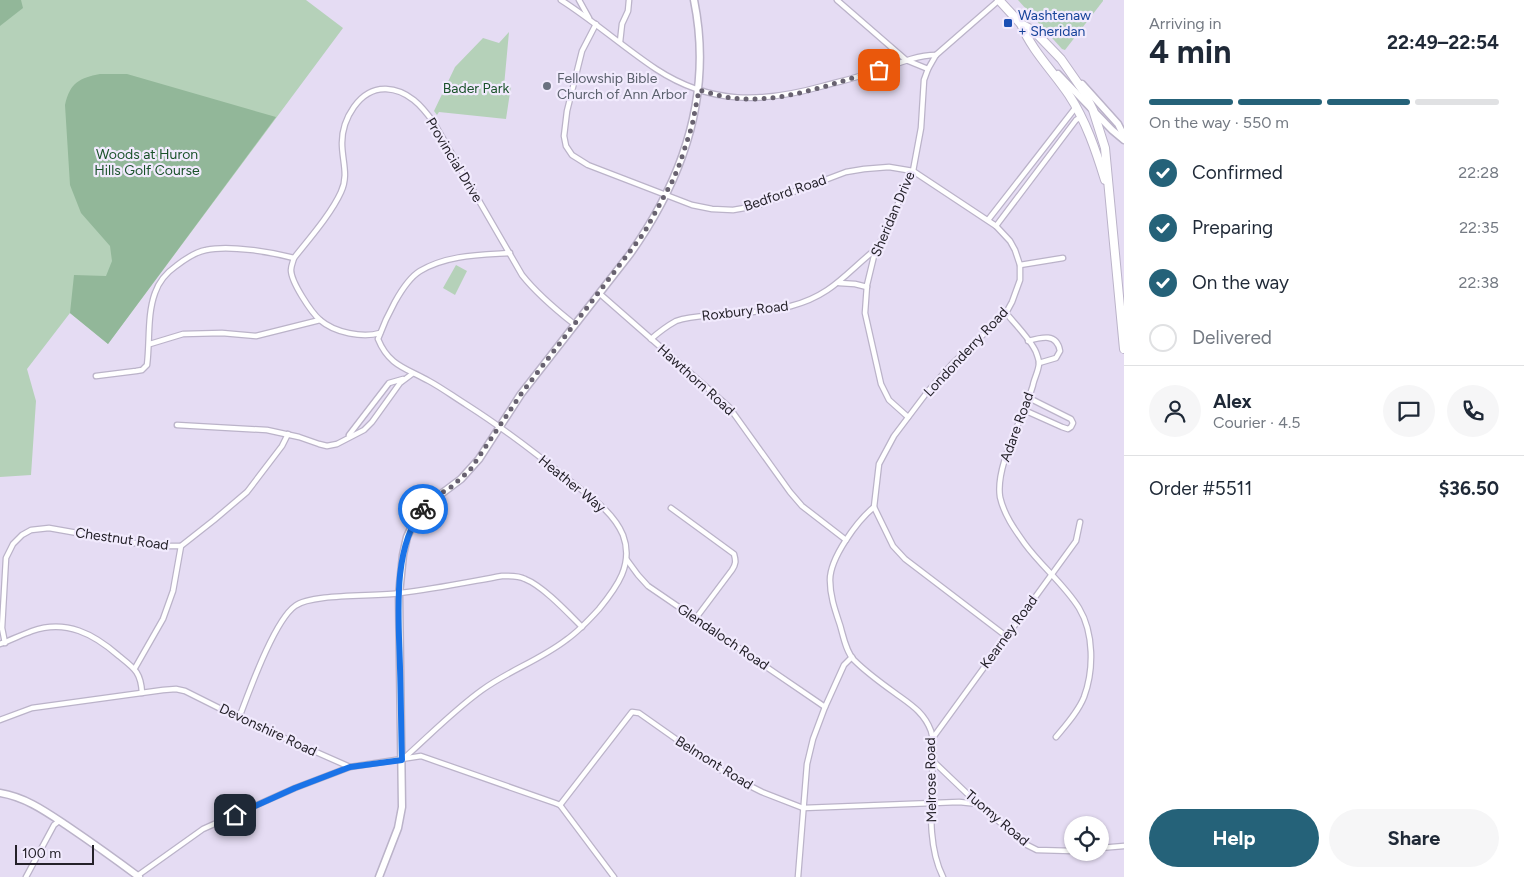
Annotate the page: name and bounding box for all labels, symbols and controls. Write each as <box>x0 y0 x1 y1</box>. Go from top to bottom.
place label: Washtenaw + Sheridan <box>1018 7 1091 40</box>
text: Arriving in <box>1149 14 1221 33</box>
marker: Washtenaw + Sheridan <box>1002 17 1014 29</box>
text: 22:49–22:54 <box>1387 31 1499 54</box>
text: 4 min <box>1149 33 1231 71</box>
pin <box>858 49 900 91</box>
icon: bag <box>865 56 893 84</box>
place label: Fellowship Bible Church of Ann Arbor <box>557 70 687 103</box>
park label: Bader Park <box>443 80 509 97</box>
marker: Fellowship Bible Church of Ann Arbor <box>541 80 553 92</box>
text: On the way · 550 m <box>1149 113 1289 132</box>
street label: Provincial Drive <box>422 115 486 206</box>
park label: Woods at Huron Hills Golf Course <box>94 146 200 179</box>
icon: check <box>1149 159 1177 187</box>
text: Confirmed <box>1192 161 1283 184</box>
text: 22:28 <box>1458 163 1499 182</box>
street label: Sheridan Drive <box>867 168 919 259</box>
street label: Bedford Road <box>741 171 829 215</box>
icon: check <box>1149 214 1177 242</box>
text: Preparing <box>1192 216 1273 239</box>
text: 22:35 <box>1459 218 1499 237</box>
icon: check <box>1149 269 1177 297</box>
text: On the way <box>1192 271 1289 294</box>
text: 22:38 <box>1459 273 1499 292</box>
street label: Roxbury Road <box>701 297 789 325</box>
street label: Londonderry Road <box>920 304 1012 400</box>
text: Delivered <box>1192 326 1272 349</box>
street label: Hawthorn Road <box>654 341 738 419</box>
button: person <box>1149 385 1201 437</box>
button: chat <box>1383 385 1435 437</box>
button: phone <box>1447 385 1499 437</box>
street label: Adare Road <box>997 390 1037 464</box>
text: Alex <box>1213 390 1252 413</box>
text: Courier · 4.5 <box>1213 413 1300 432</box>
street label: Heather Way <box>535 452 610 517</box>
text: Order #5511 <box>1149 477 1252 500</box>
text: $36.50 <box>1439 477 1499 500</box>
courier <box>398 484 448 534</box>
icon: bike <box>409 495 437 523</box>
street label: Chestnut Road <box>74 524 170 554</box>
street label: Kearney Road <box>977 592 1041 672</box>
street label: Glendaloch Road <box>674 600 772 674</box>
street label: Devonshire Road <box>216 700 320 760</box>
street label: Belmont Road <box>672 732 756 794</box>
street label: Melrose Road <box>922 737 940 823</box>
street label: Tuomy Road <box>962 786 1032 850</box>
pin <box>214 794 256 836</box>
icon: home <box>221 801 249 829</box>
button: Help <box>1149 809 1319 867</box>
button: Share <box>1329 809 1499 867</box>
map controls <box>1064 816 1109 861</box>
button: locate <box>1064 816 1109 861</box>
scale bar <box>15 842 94 865</box>
text: 100 m <box>22 845 61 862</box>

